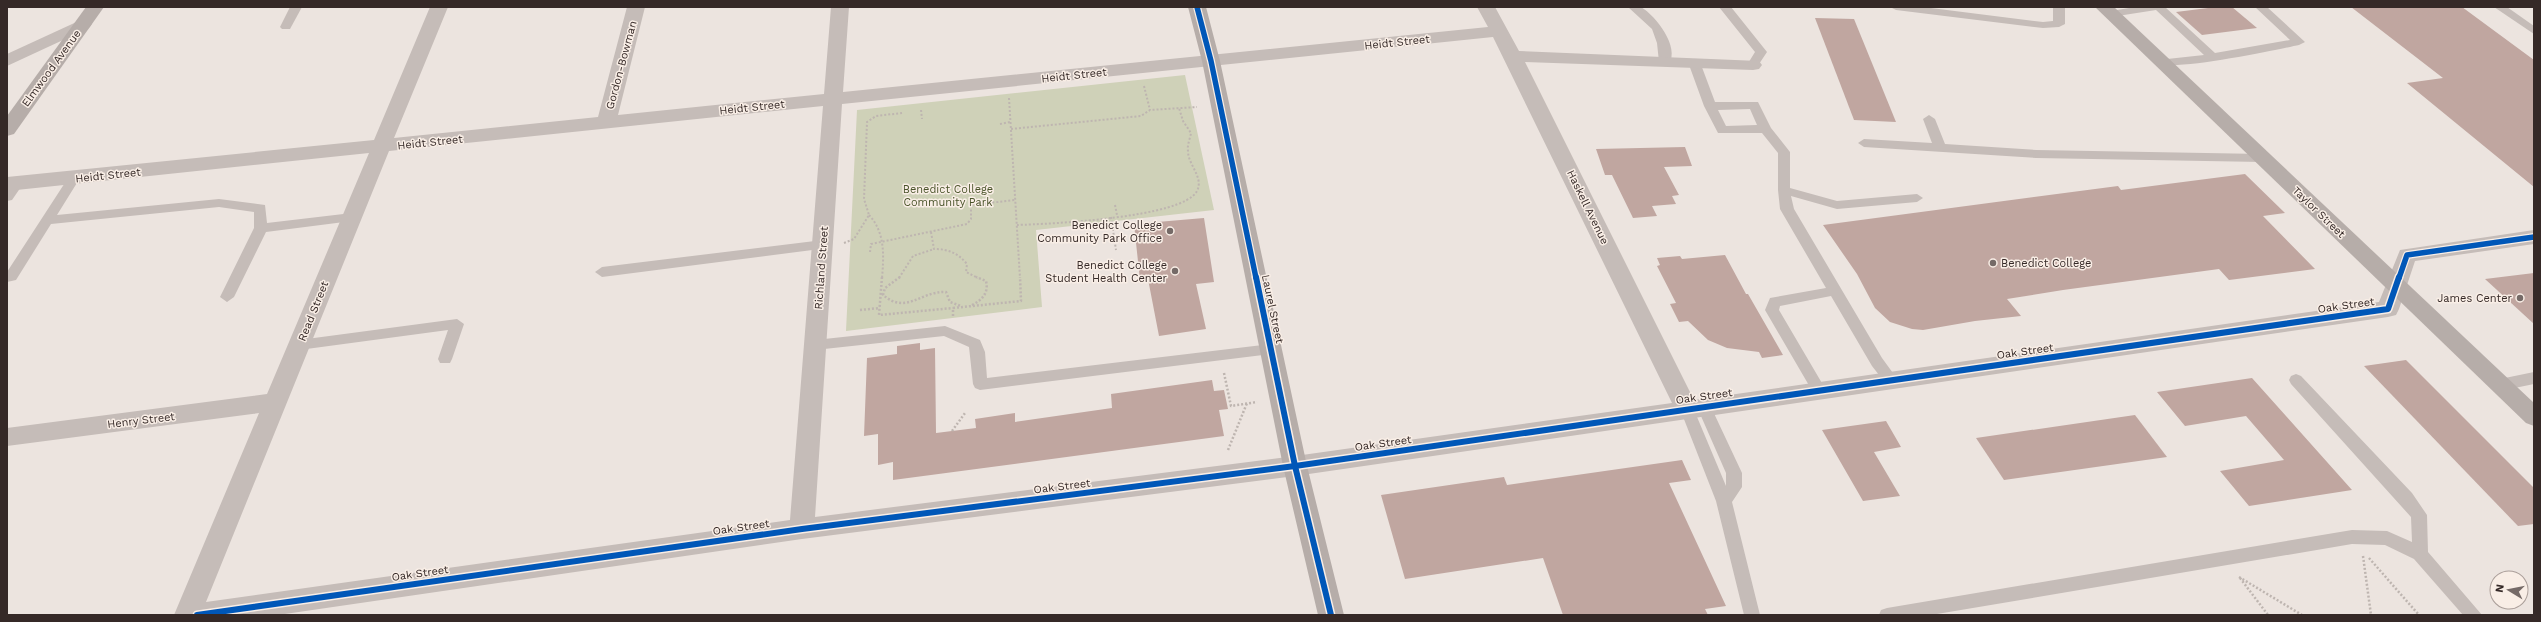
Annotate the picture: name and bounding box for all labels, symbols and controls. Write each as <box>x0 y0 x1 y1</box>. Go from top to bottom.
street label: Gordon-Bowman <box>603 19 640 111</box>
street label: Elmwood Avenue <box>19 27 84 109</box>
street label: Heidt Street <box>1364 33 1431 52</box>
street label: Heidt Street <box>1041 66 1108 85</box>
street label: Heidt Street <box>719 98 786 117</box>
street label: Heidt Street <box>397 133 464 152</box>
street label: Heidt Street <box>75 166 142 185</box>
street label: Haskell Avenue <box>1564 168 1611 246</box>
park label: Benedict College Community Park <box>903 183 993 209</box>
street label: Taylor Street <box>2290 184 2348 241</box>
place label: Benedict College Community Park Office <box>1037 219 1162 245</box>
street label: Richland Street <box>812 226 831 310</box>
marker: Benedict College Community Park Office <box>1165 226 1175 236</box>
place label: Benedict College <box>2001 257 2091 270</box>
marker: Benedict College <box>1988 258 1998 268</box>
place label: Benedict College Student Health Center <box>1045 259 1168 285</box>
marker: Benedict College Student Health Center <box>1170 266 1180 276</box>
street label: Laurel Street <box>1259 273 1286 345</box>
street label: Read Street <box>296 279 332 343</box>
place label: James Center <box>2437 292 2513 305</box>
marker: James Center <box>2515 293 2525 303</box>
street label: Oak Street <box>2317 295 2376 316</box>
street label: Oak Street <box>1996 341 2055 362</box>
street label: Oak Street <box>1675 386 1734 407</box>
street label: Henry Street <box>107 410 176 431</box>
street label: Oak Street <box>1354 433 1413 454</box>
street label: Oak Street <box>1033 477 1092 496</box>
street label: Oak Street <box>712 517 771 538</box>
street label: Oak Street <box>391 563 450 584</box>
north arrow <box>2489 570 2529 610</box>
text: N <box>2493 583 2507 593</box>

